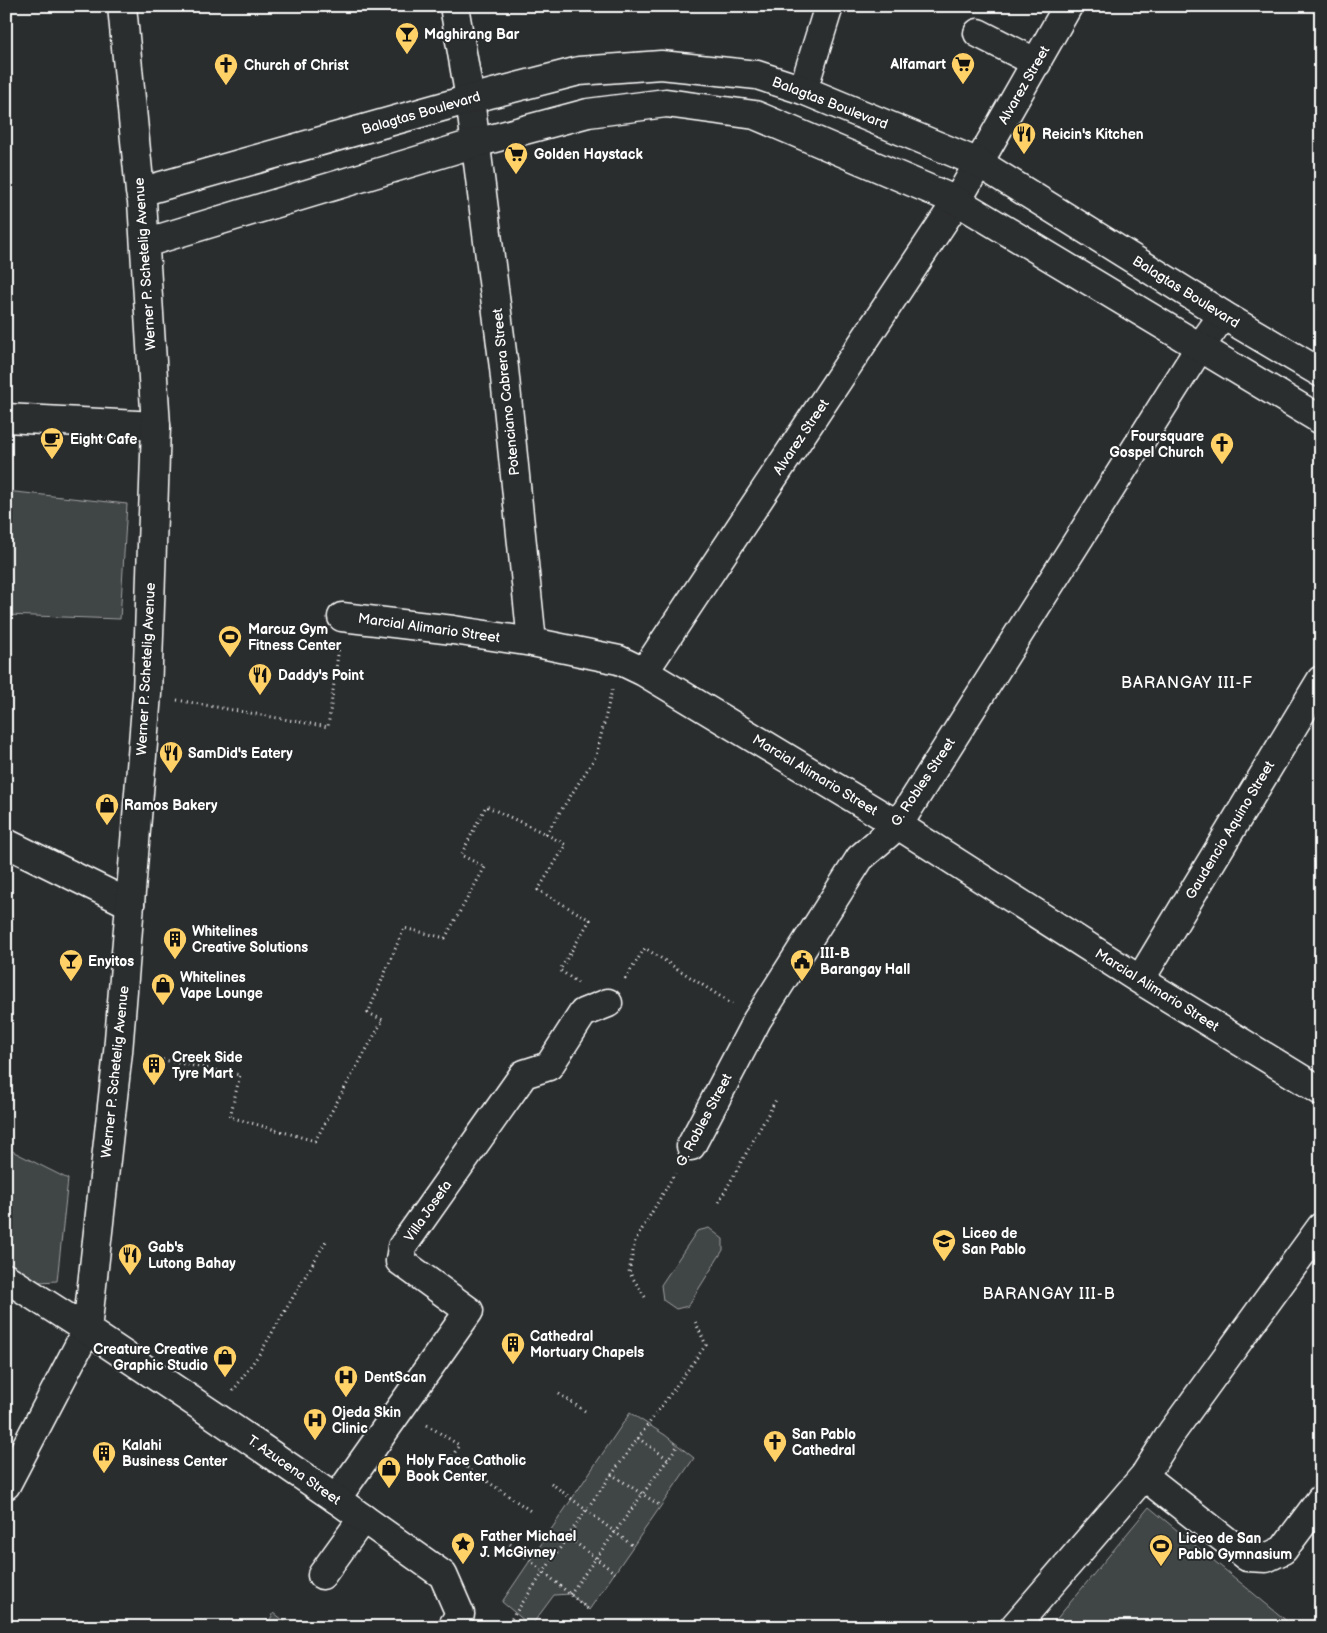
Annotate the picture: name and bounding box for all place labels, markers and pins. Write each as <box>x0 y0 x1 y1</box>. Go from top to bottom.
bar icon: Maghirang Bar <box>394 21 420 55</box>
place label: Maghirang Bar <box>424 26 520 43</box>
supermarket icon: Alfamart <box>950 51 976 85</box>
church icon: Church of Christ <box>213 52 239 86</box>
place label: Alfamart <box>890 56 946 73</box>
place label: Church of Christ <box>244 57 349 74</box>
restaurant icon: Reicin's Kitchen <box>1011 121 1037 155</box>
place label: Reicin's Kitchen <box>1042 126 1144 143</box>
supermarket icon: Golden Haystack <box>503 141 529 175</box>
place label: Golden Haystack <box>534 146 643 163</box>
cafe icon: Eight Cafe <box>39 426 65 460</box>
place label: Foursquare Gospel Church <box>1110 428 1204 461</box>
place label: Eight Cafe <box>70 431 137 448</box>
church icon: Foursquare Gospel Church <box>1209 431 1235 465</box>
place label: Marcuz Gym Fitness Center <box>248 621 342 654</box>
sports icon: Marcuz Gym Fitness Center <box>217 624 243 658</box>
restaurant icon: Daddy's Point <box>247 662 273 696</box>
place label: Daddy's Point <box>278 667 364 684</box>
restaurant icon: SamDid's Eatery <box>158 740 184 774</box>
place label: SamDid's Eatery <box>188 745 293 762</box>
shop icon: Ramos Bakery <box>94 792 120 826</box>
place label: Ramos Bakery <box>124 797 218 814</box>
place label: Whitelines Creative Solutions <box>192 923 308 956</box>
building icon: Whitelines Creative Solutions <box>162 926 188 960</box>
place label: III-B Barangay Hall <box>820 945 910 978</box>
bar icon: Enyitos <box>58 948 84 982</box>
public building icon: III-B Barangay Hall <box>789 948 815 982</box>
place label: Enyitos <box>88 953 134 970</box>
place label: Whitelines Vape Lounge <box>180 969 263 1002</box>
shop icon: Whitelines Vape Lounge <box>150 972 176 1006</box>
place label: Creek Side Tyre Mart <box>172 1049 243 1082</box>
building icon: Creek Side Tyre Mart <box>141 1052 167 1086</box>
place label: Liceo de San Pablo <box>962 1225 1026 1258</box>
school or university icon: Liceo de San Pablo <box>931 1228 957 1262</box>
place label: Gab's Lutong Bahay <box>148 1239 236 1272</box>
restaurant icon: Gab's Lutong Bahay <box>117 1242 143 1276</box>
place label: Cathedral Mortuary Chapels <box>530 1328 644 1361</box>
building icon: Cathedral Mortuary Chapels <box>500 1331 526 1365</box>
place label: Creature Creative Graphic Studio <box>93 1341 208 1374</box>
shop icon: Creature Creative Graphic Studio <box>212 1344 238 1378</box>
hospital icon: DentScan <box>333 1364 359 1398</box>
place label: DentScan <box>364 1369 426 1386</box>
place label: Ojeda Skin Clinic <box>332 1404 401 1437</box>
hospital icon: Ojeda Skin Clinic <box>302 1407 328 1441</box>
place label: San Pablo Cathedral <box>792 1426 856 1459</box>
church icon: San Pablo Cathedral <box>762 1429 788 1463</box>
place label: Kalahi Business Center <box>122 1437 228 1470</box>
building icon: Kalahi Business Center <box>91 1440 117 1474</box>
place label: Holy Face Catholic Book Center <box>406 1452 526 1485</box>
shop icon: Holy Face Catholic Book Center <box>376 1455 402 1489</box>
place label: Father Michael J. McGivney <box>480 1528 576 1561</box>
place label: Liceo de San Pablo Gymnasium <box>1178 1530 1292 1563</box>
place icon: Father Michael J. McGivney <box>450 1531 476 1565</box>
sports icon: Liceo de San Pablo Gymnasium <box>1148 1533 1174 1567</box>

